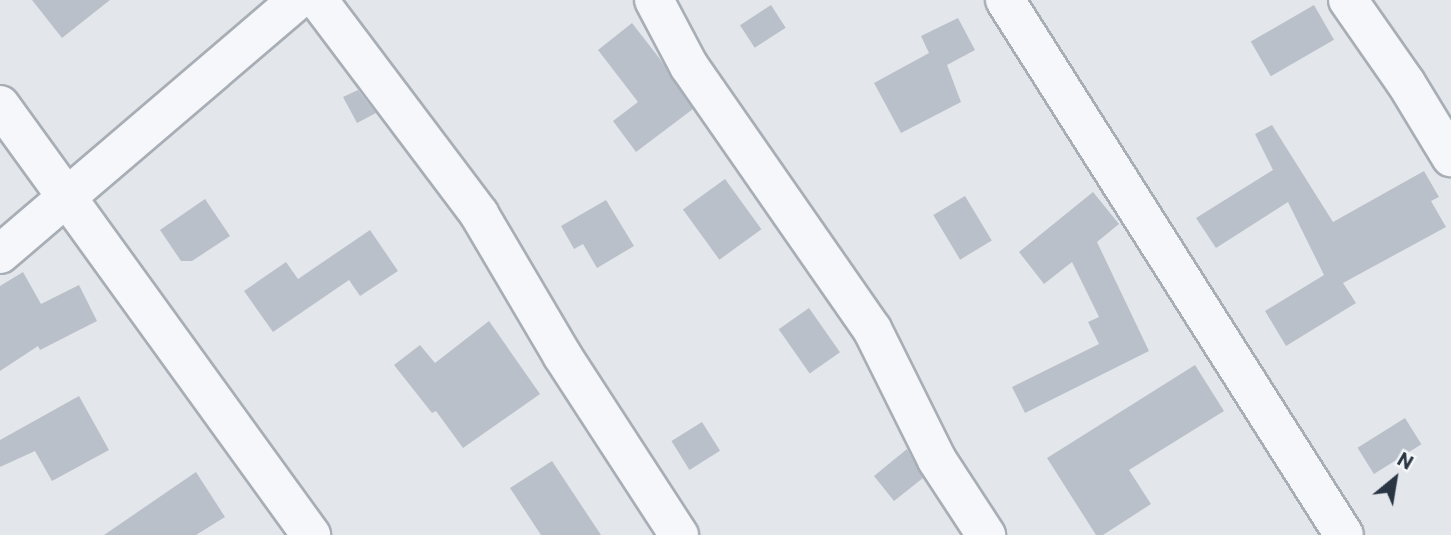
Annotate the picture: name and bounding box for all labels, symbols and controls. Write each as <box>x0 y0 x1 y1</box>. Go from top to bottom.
north arrow <box>1360 444 1430 514</box>
text: N <box>1394 447 1418 474</box>

